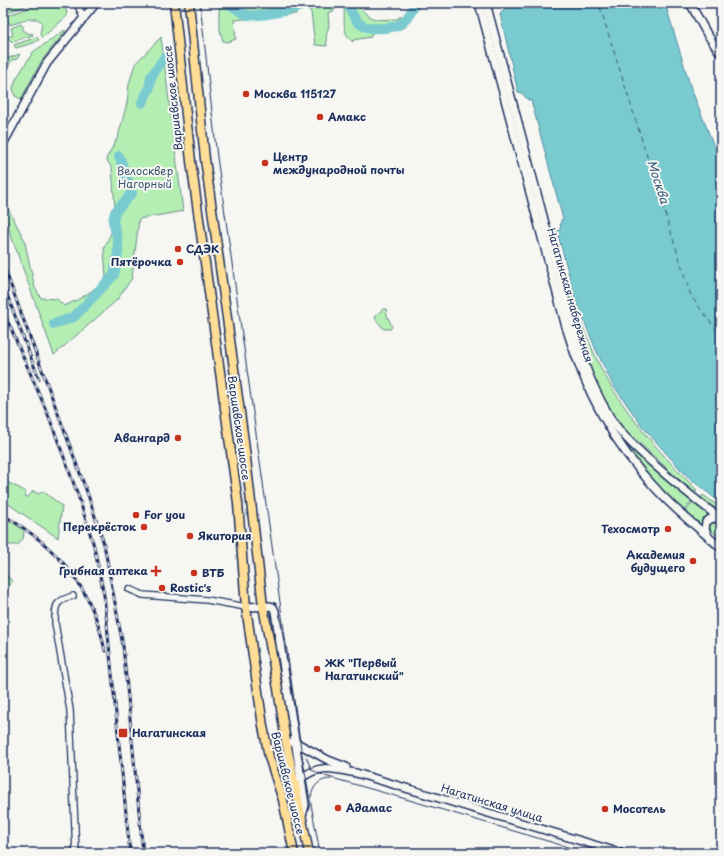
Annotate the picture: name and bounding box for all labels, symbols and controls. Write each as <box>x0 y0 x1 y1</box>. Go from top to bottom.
street label: Варшавское шоссе <box>159 45 186 151</box>
place label: Москва 115127 <box>254 85 337 102</box>
marker: Москва 115127 <box>241 89 251 99</box>
place label: Амакс <box>327 108 366 125</box>
marker: Амакс <box>315 112 325 122</box>
place label: Центр международной почты <box>273 148 405 178</box>
marker: Центр международной почты <box>260 158 270 168</box>
water label: Москва <box>643 158 675 206</box>
park label: Велосквер Нагорный <box>117 162 174 192</box>
street label: Нагатинская набережная <box>543 226 598 364</box>
place label: СДЭК <box>186 240 219 257</box>
marker: СДЭК <box>173 244 183 254</box>
place label: Пятёрочка <box>111 253 172 270</box>
marker: Пятёрочка <box>175 257 185 267</box>
street label: Варшавское шоссе <box>224 375 255 481</box>
place label: Авангард <box>114 429 170 446</box>
marker: Авангард <box>173 433 183 443</box>
place label: For you <box>144 506 185 523</box>
marker: For you <box>131 510 141 520</box>
place label: Перекрёсток <box>63 518 137 535</box>
place label: Техосмотр <box>601 520 660 537</box>
marker: Перекрёсток <box>139 522 149 532</box>
marker: Техосмотр <box>663 524 673 534</box>
place label: Якитория <box>198 527 251 544</box>
marker: Якитория <box>185 531 195 541</box>
place label: Академия будущего <box>626 546 685 576</box>
marker: Академия будущего <box>688 556 698 566</box>
place label: Грибная аптека <box>59 562 149 579</box>
place label: ВТБ <box>202 564 225 581</box>
marker: Грибная аптека <box>151 566 161 576</box>
marker: ВТБ <box>189 568 199 578</box>
place label: Rostic's <box>170 579 211 596</box>
marker: Rostic's <box>157 583 167 593</box>
place label: ЖК "Первый Нагатинский" <box>324 654 404 684</box>
marker: ЖК "Первый Нагатинский" <box>312 664 322 674</box>
place label: Нагатинская <box>132 724 206 741</box>
marker: Нагатинская <box>117 727 129 739</box>
street label: Варшавское шоссе <box>267 730 310 836</box>
street label: Нагатинская улица <box>439 779 545 826</box>
place label: Адамас <box>346 799 392 816</box>
place label: Мосотель <box>613 800 665 817</box>
marker: Адамас <box>333 803 343 813</box>
marker: Мосотель <box>600 804 610 814</box>

